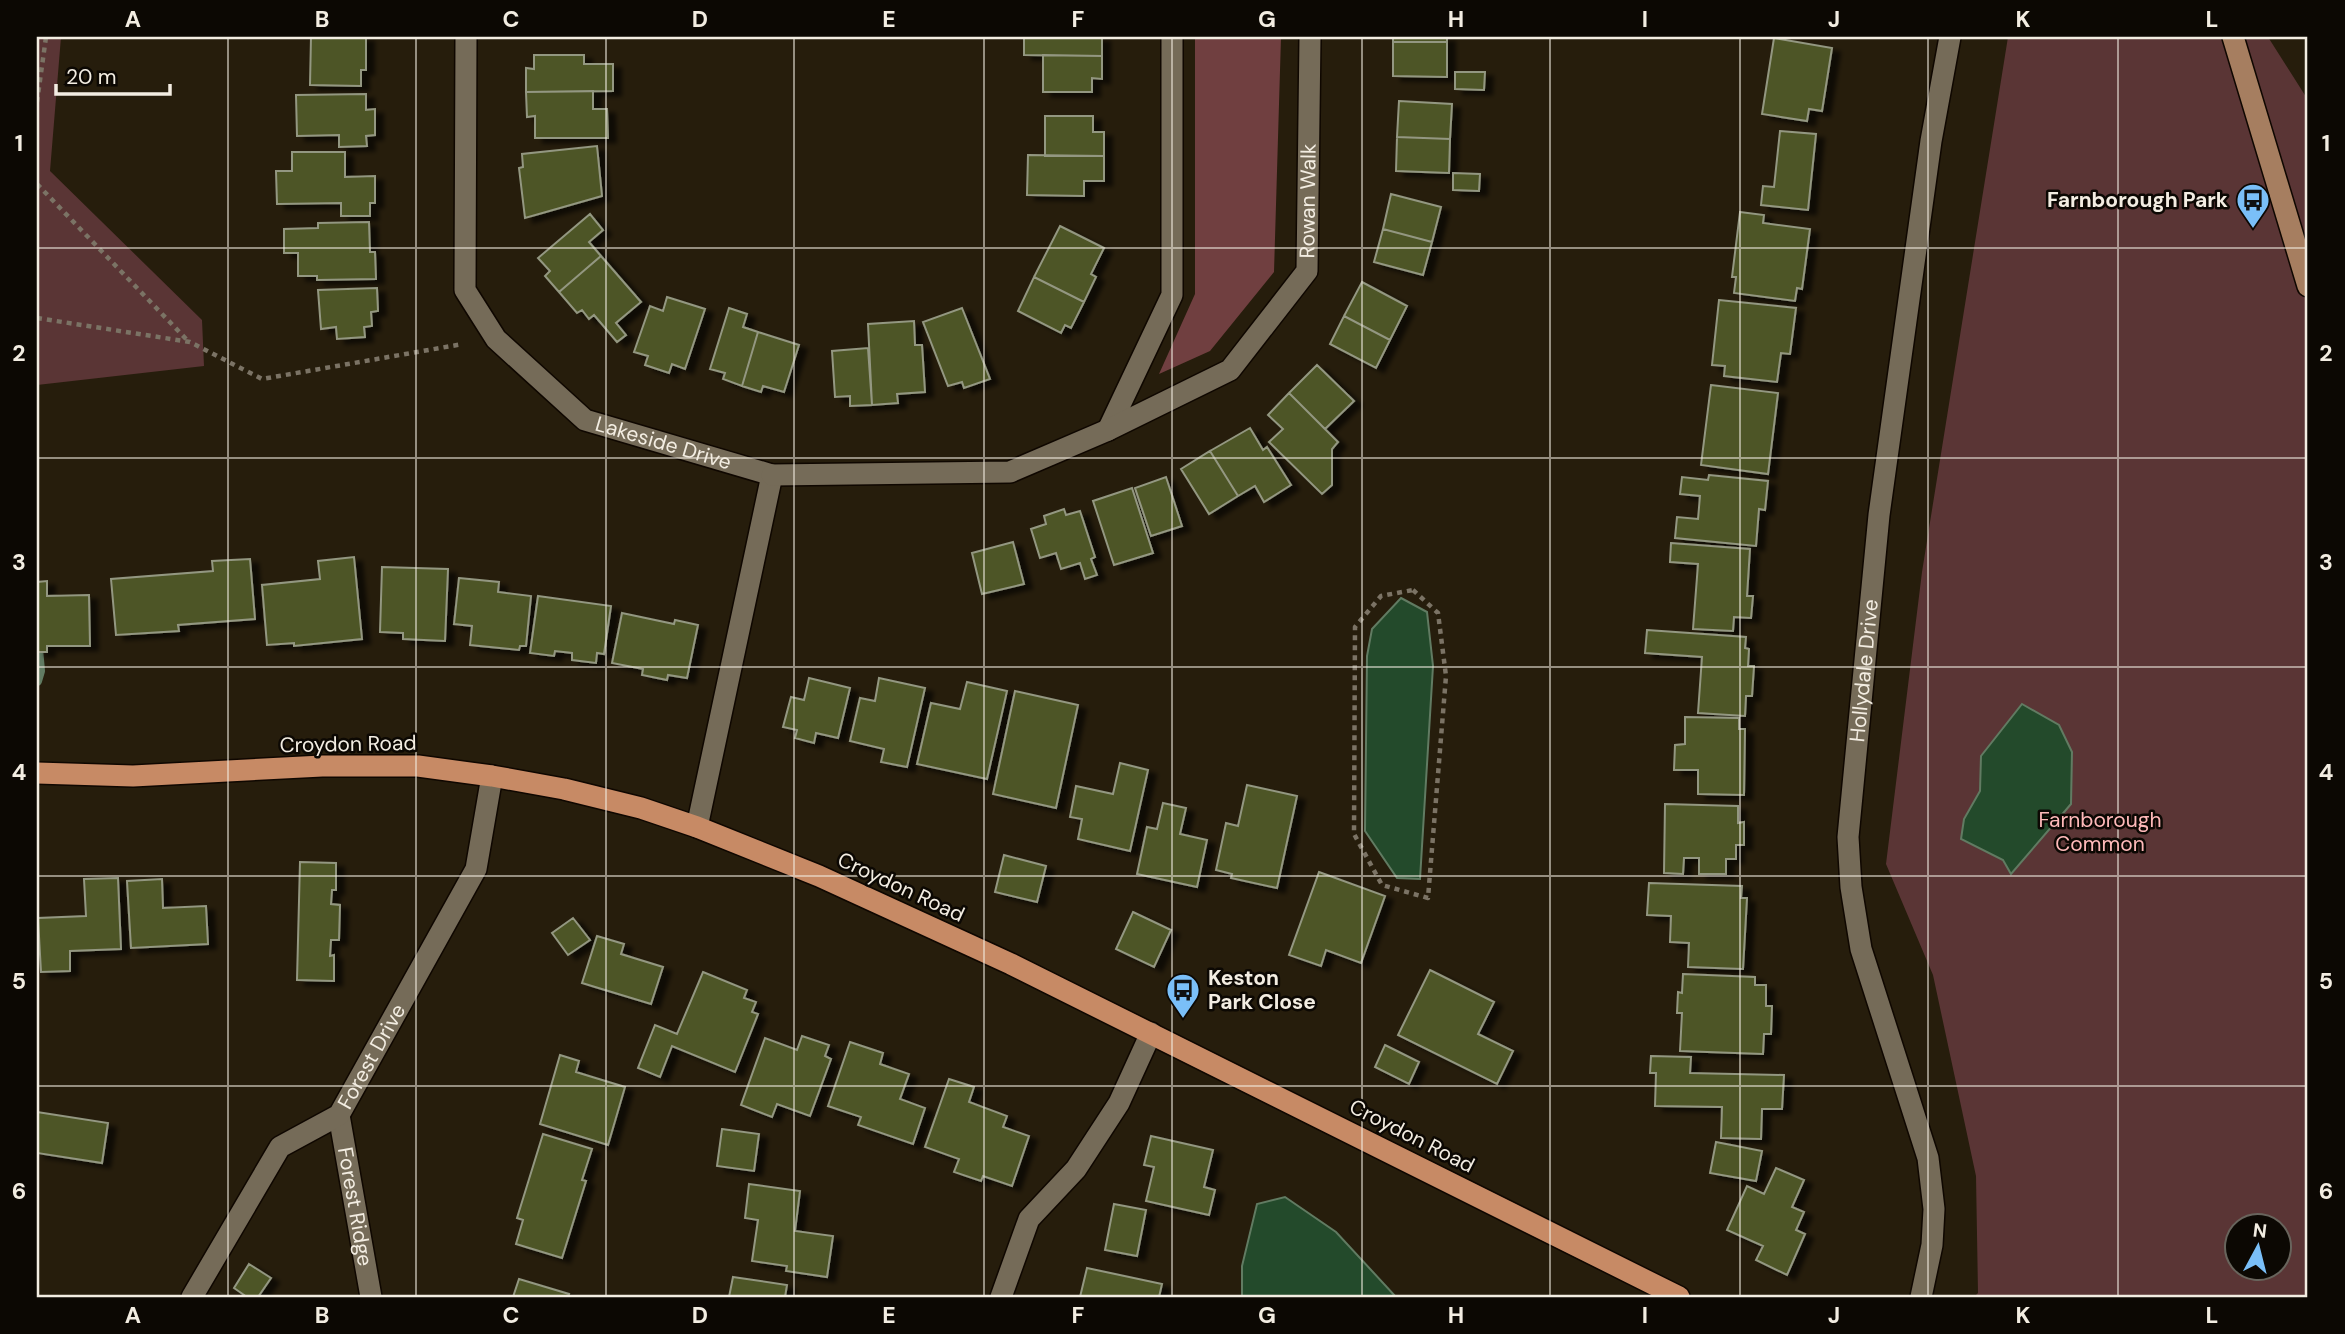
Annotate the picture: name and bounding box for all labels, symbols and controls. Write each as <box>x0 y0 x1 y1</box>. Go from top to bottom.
text: A <box>125 4 141 34</box>
text: B <box>315 4 329 34</box>
text: C <box>503 4 519 34</box>
text: D <box>692 4 708 34</box>
text: E <box>882 4 896 34</box>
text: F <box>1072 4 1085 34</box>
text: G <box>1258 4 1276 34</box>
text: H <box>1448 4 1464 34</box>
text: I <box>1642 4 1648 34</box>
text: J <box>1828 4 1840 34</box>
text: K <box>2015 4 2031 34</box>
text: L <box>2206 4 2218 34</box>
scale bar <box>56 52 170 96</box>
text: 20 m <box>66 63 117 91</box>
text: 1 <box>15 128 23 158</box>
text: 1 <box>2322 128 2330 158</box>
street label: Rowan Walk <box>1293 143 1323 259</box>
bus stop icon: Farnborough Park <box>2234 181 2272 230</box>
place label: Farnborough Park <box>2047 186 2228 214</box>
text: 2 <box>12 338 26 368</box>
text: 2 <box>2319 338 2333 368</box>
street label: Lakeside Drive <box>592 410 735 476</box>
text: 3 <box>12 547 26 577</box>
text: 3 <box>2319 547 2333 577</box>
street label: Hollydale Drive <box>1843 598 1885 743</box>
street label: Croydon Road <box>279 729 417 759</box>
text: 4 <box>12 757 27 787</box>
text: 4 <box>2319 757 2334 787</box>
park label: Farnborough Common <box>2038 806 2162 858</box>
street label: Croydon Road <box>833 845 969 929</box>
place label: Keston Park Close <box>1208 964 1316 1016</box>
text: 5 <box>12 966 26 996</box>
text: 5 <box>2319 966 2333 996</box>
bus stop icon: Keston Park Close <box>1164 971 1202 1020</box>
street label: Forest Drive <box>331 999 412 1114</box>
street label: Croydon Road <box>1345 1092 1479 1180</box>
street label: Forest Ridge <box>331 1145 379 1268</box>
text: 6 <box>12 1176 26 1206</box>
text: 6 <box>2319 1176 2333 1206</box>
north arrow <box>2222 1212 2292 1282</box>
text: N <box>2252 1217 2268 1244</box>
text: A <box>125 1300 141 1330</box>
text: B <box>315 1300 329 1330</box>
text: C <box>503 1300 519 1330</box>
text: D <box>692 1300 708 1330</box>
text: E <box>882 1300 896 1330</box>
text: F <box>1072 1300 1085 1330</box>
text: G <box>1258 1300 1276 1330</box>
text: H <box>1448 1300 1464 1330</box>
text: I <box>1642 1300 1648 1330</box>
text: J <box>1828 1300 1840 1330</box>
text: K <box>2015 1300 2031 1330</box>
text: L <box>2206 1300 2218 1330</box>

